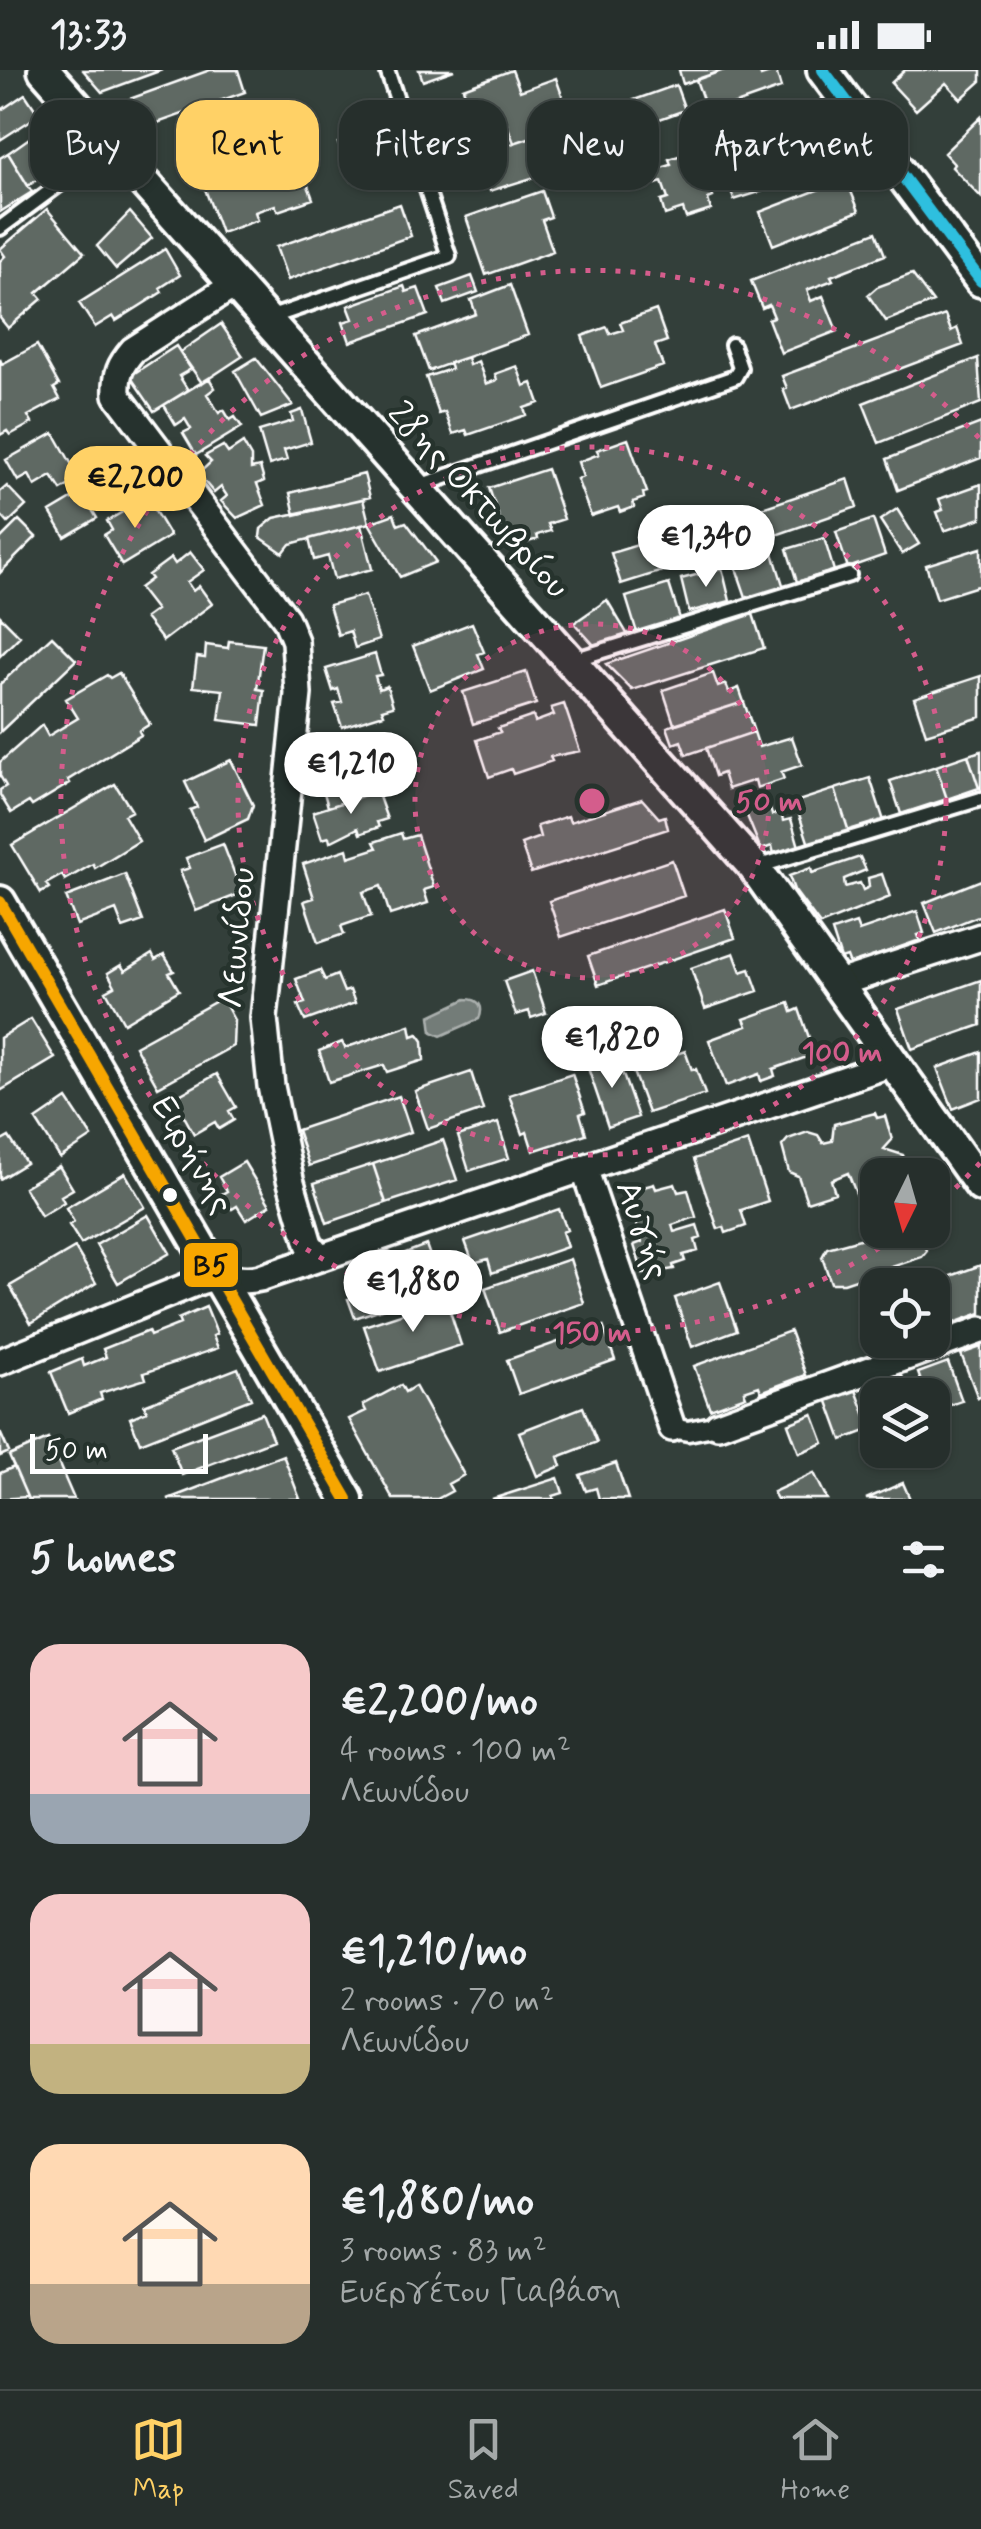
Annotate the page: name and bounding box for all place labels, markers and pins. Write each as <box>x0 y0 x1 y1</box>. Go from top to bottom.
pin: €2,200 <box>54 446 216 531</box>
pin: €1,340 <box>625 505 787 590</box>
pin: €1,210 <box>270 732 432 817</box>
centre of rings <box>574 783 610 819</box>
pin: €1,820 <box>531 1006 693 1091</box>
unlabelled marker <box>160 1185 180 1205</box>
pin: €1,880 <box>332 1250 494 1335</box>

